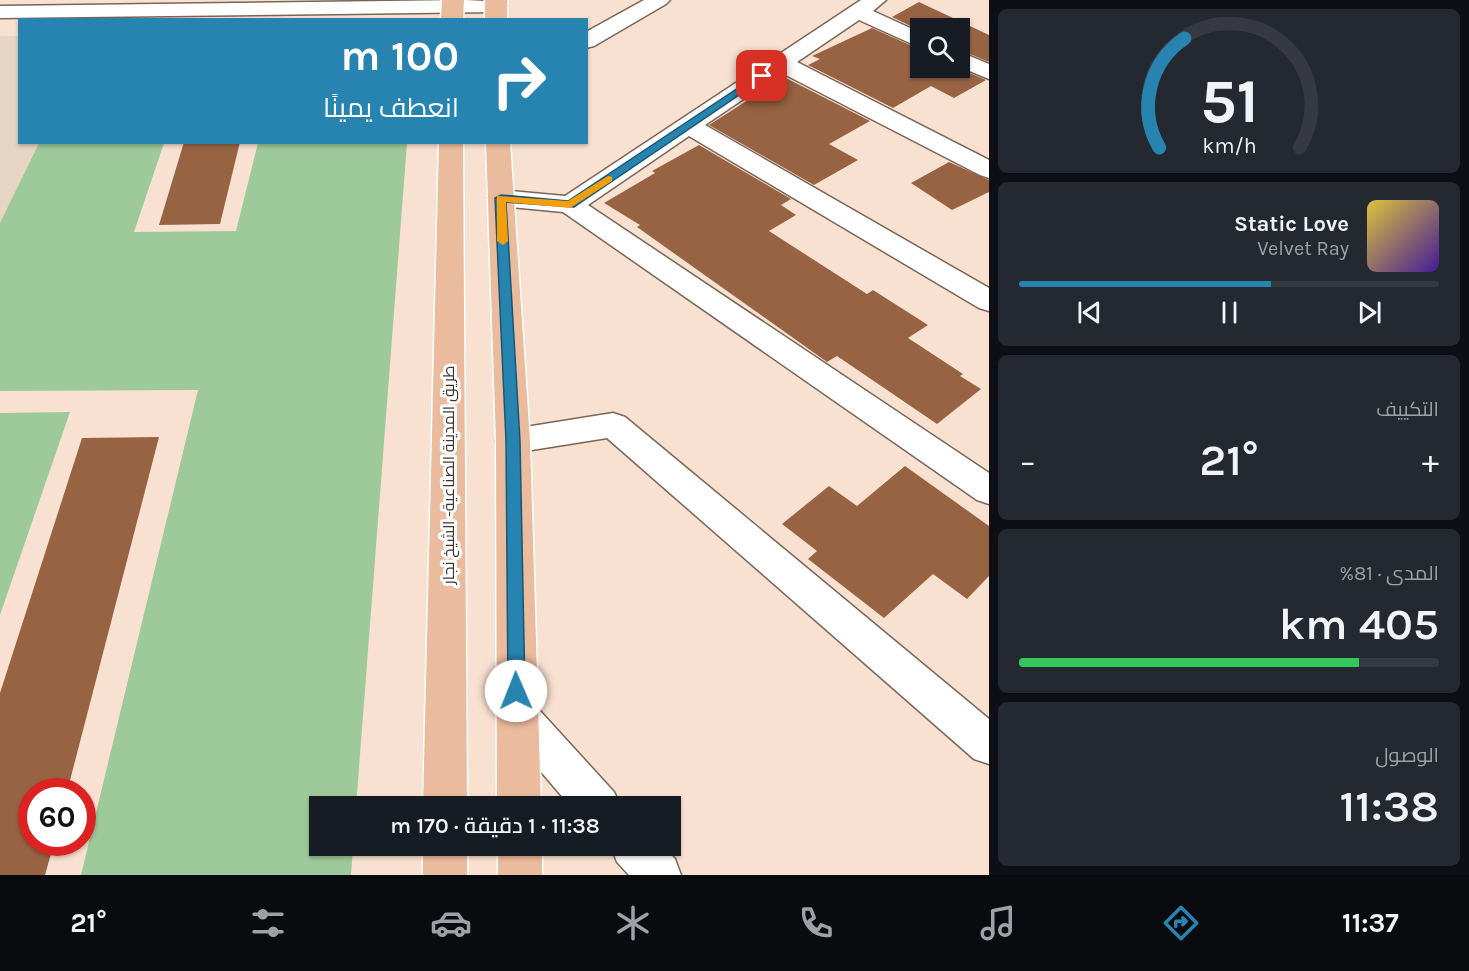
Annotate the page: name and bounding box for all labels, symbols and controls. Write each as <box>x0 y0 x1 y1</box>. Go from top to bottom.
map controls <box>910 18 970 78</box>
button: search <box>910 18 970 78</box>
text: 100 m <box>340 31 459 81</box>
icon: right <box>480 42 558 120</box>
pin <box>736 50 787 101</box>
icon: arrive <box>745 59 778 92</box>
text: 51 <box>1200 65 1258 138</box>
text: انعطف يمينًا <box>323 92 459 124</box>
text: km/h <box>1202 133 1256 158</box>
text: Static Love <box>1234 211 1349 237</box>
text: Velvet Ray <box>1257 237 1349 260</box>
icon: previous <box>1073 296 1106 329</box>
icon: pause <box>1213 296 1246 329</box>
icon: next <box>1353 296 1386 329</box>
street label: طريق المدينة الصناعية- الشيخ نجار <box>439 366 460 585</box>
text: التكييف <box>1376 398 1439 421</box>
text: 21° <box>1199 434 1259 486</box>
text: − <box>1019 442 1036 480</box>
text: + <box>1422 442 1439 480</box>
text: المدى · 81% <box>1340 562 1439 585</box>
text: 405 km <box>1279 598 1439 650</box>
position arrow <box>484 659 548 723</box>
text: الوصول <box>1375 744 1439 767</box>
speed limit sign: 60 <box>18 778 96 856</box>
text: 11:38 <box>1340 780 1439 832</box>
text: 11:38 · 1 دقيقة · 170 m <box>390 813 600 839</box>
icon: filters <box>247 902 289 944</box>
icon: car <box>430 902 472 944</box>
icon: climate <box>612 902 654 944</box>
icon: phone <box>795 902 837 944</box>
icon: music <box>977 902 1019 944</box>
icon: directions <box>1160 902 1202 944</box>
text: 21° <box>70 907 107 939</box>
text: 11:37 <box>1342 907 1399 939</box>

